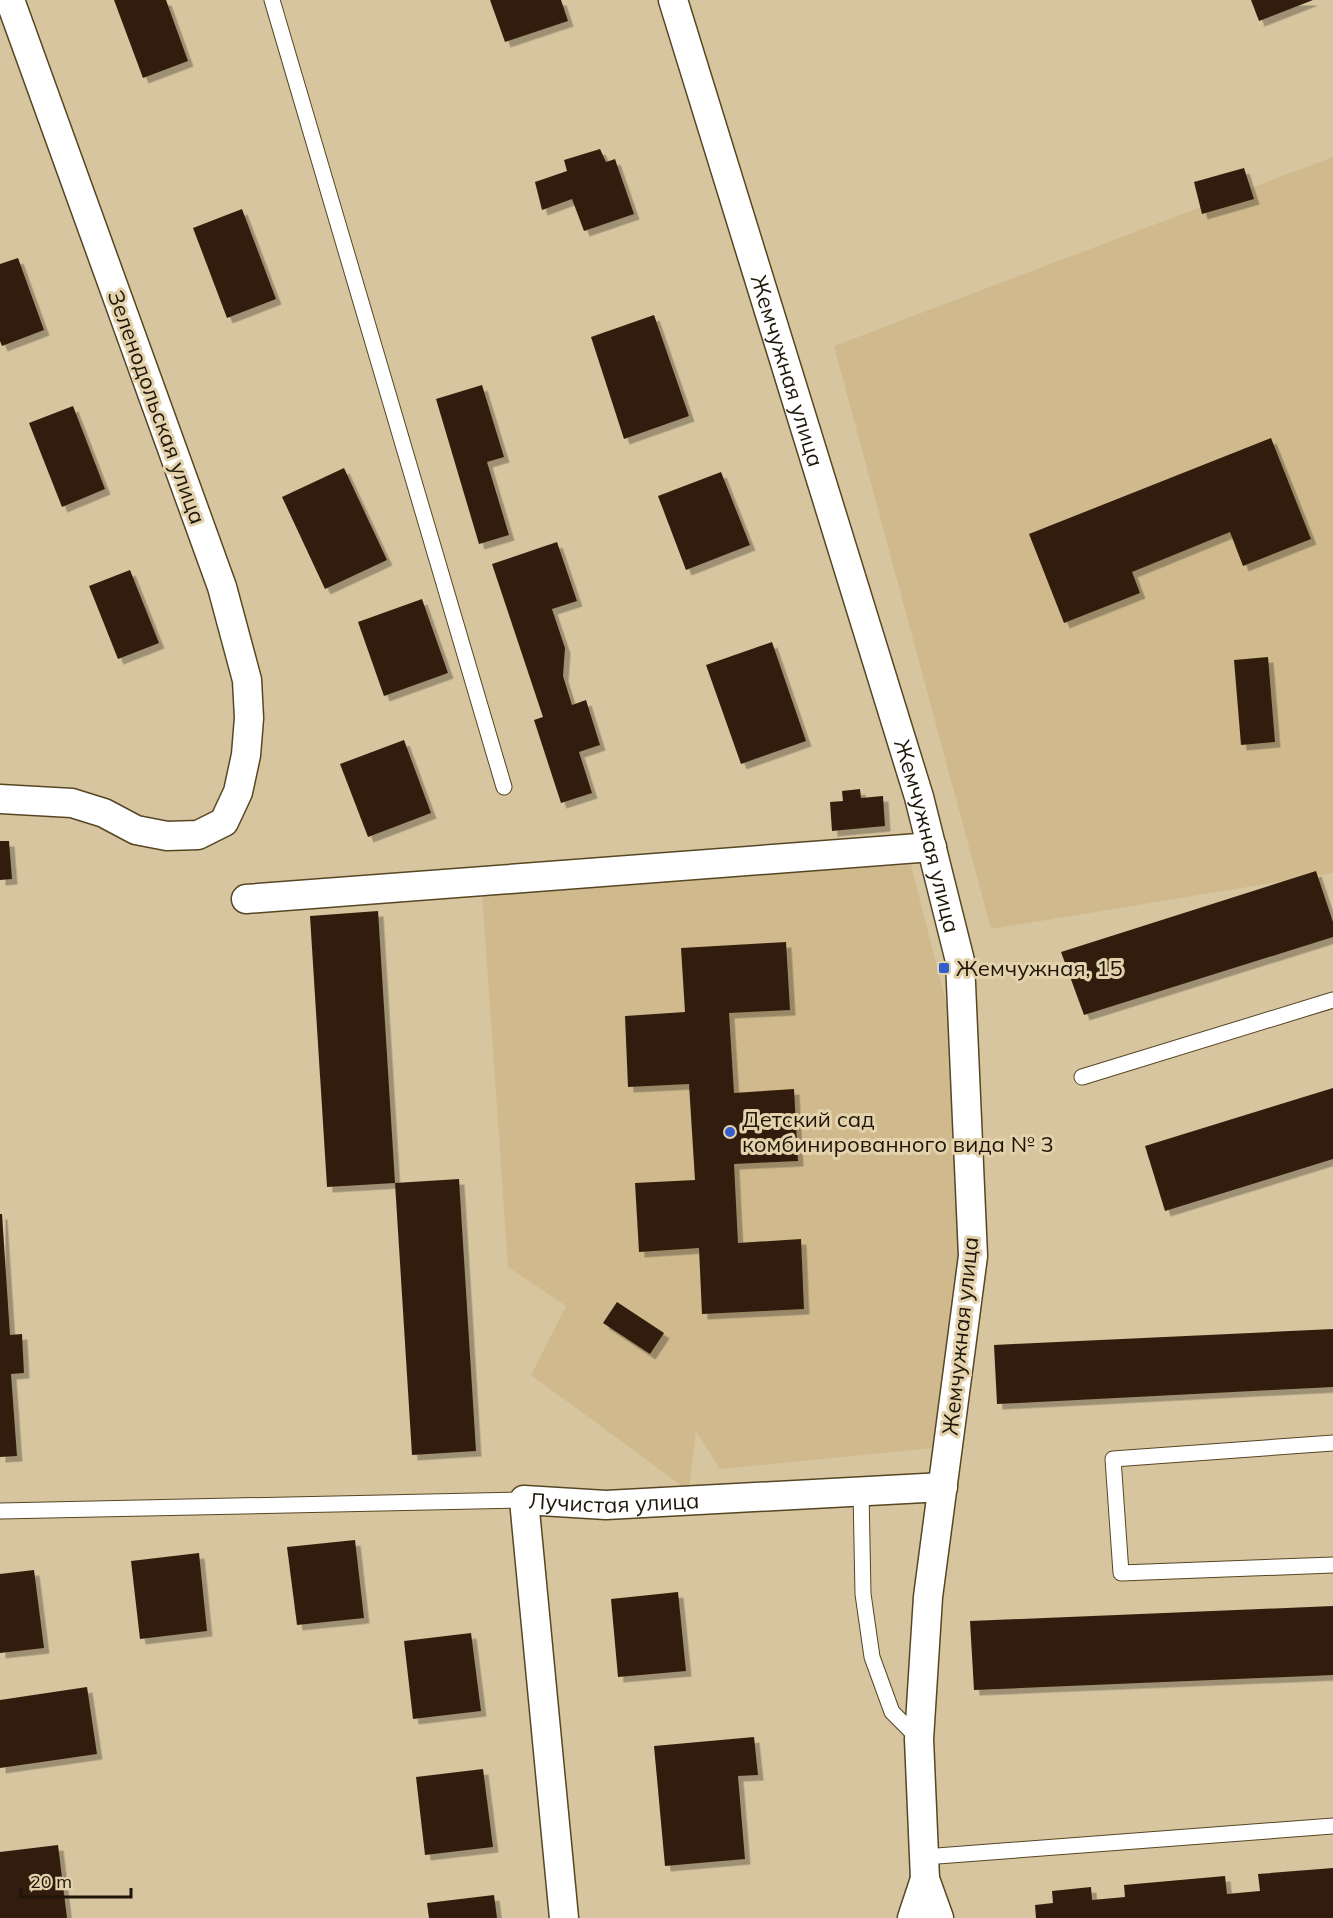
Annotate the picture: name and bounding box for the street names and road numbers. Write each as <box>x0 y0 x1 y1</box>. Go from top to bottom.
street label: Жемчужная улица <box>745 271 830 470</box>
street label: Зеленодольская улица <box>102 286 212 528</box>
street label: Жемчужная улица <box>888 736 966 936</box>
street label: Жемчужная улица <box>936 1235 984 1437</box>
street label: Лучистая улица <box>528 1486 700 1519</box>

